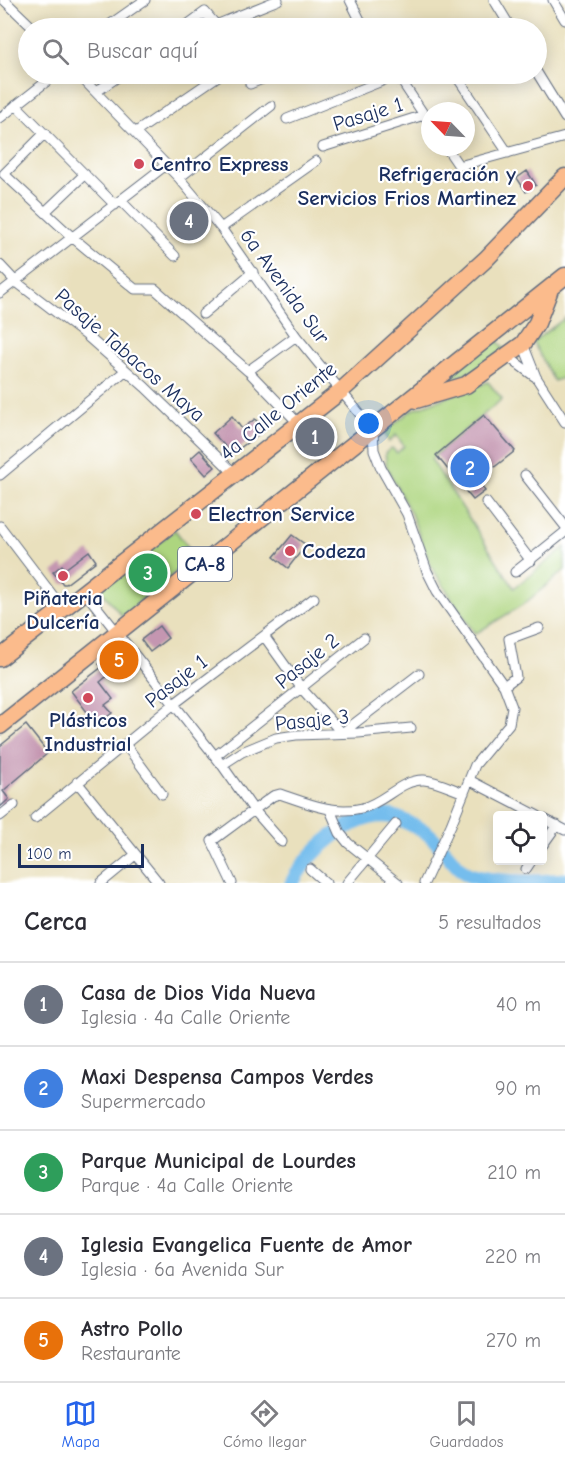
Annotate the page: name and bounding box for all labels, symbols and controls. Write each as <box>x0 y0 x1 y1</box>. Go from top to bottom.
search box <box>18 18 547 84</box>
icon: search <box>39 35 72 68</box>
text: Buscar aquí <box>87 38 198 64</box>
street label: Pasaje 1 <box>330 92 406 136</box>
north arrow <box>421 102 475 156</box>
place label: Centro Express <box>151 152 288 176</box>
marker: Centro Express <box>132 157 146 171</box>
place label: Refrigeración y Servicios Frios Martinez <box>298 162 516 210</box>
marker: Refrigeración y Servicios Frios Martinez <box>521 179 535 193</box>
pin: 4 <box>170 198 208 244</box>
street label: 6a Avenida Sur <box>235 224 335 349</box>
street label: Pasaje Tabacos Maya <box>50 283 210 427</box>
street label: 4a Calle Oriente <box>215 357 341 465</box>
your location <box>354 409 383 438</box>
pin: 1 <box>296 414 334 460</box>
pin: 2 <box>450 446 490 490</box>
place label: Electron Service <box>208 502 355 526</box>
marker: Electron Service <box>189 507 203 521</box>
place label: Codeza <box>302 539 366 563</box>
marker: Codeza <box>283 544 297 558</box>
road number: CA-8 <box>178 547 232 581</box>
pin: 3 <box>128 550 168 596</box>
marker: Piñateria Dulcería <box>56 569 70 583</box>
place label: Piñateria Dulcería <box>23 586 103 634</box>
street label: Pasaje 2 <box>270 628 344 694</box>
pin: 5 <box>100 638 138 682</box>
street label: Pasaje 1 <box>140 649 212 713</box>
marker: Plásticos Industrial <box>81 691 95 705</box>
street label: Pasaje 3 <box>274 704 350 736</box>
place label: Plásticos Industrial <box>45 708 131 756</box>
map controls <box>493 811 547 865</box>
button: locate <box>493 811 547 865</box>
scale bar <box>18 841 144 868</box>
text: 100 m <box>27 845 71 863</box>
text: Cerca <box>24 907 88 937</box>
text: 5 resultados <box>438 911 541 934</box>
text: Casa de Dios Vida Nueva <box>81 980 316 1006</box>
text: 1 <box>40 993 47 1016</box>
text: 40 m <box>496 993 541 1016</box>
text: Iglesia · 4a Calle Oriente <box>81 1006 290 1029</box>
text: Maxi Despensa Campos Verdes <box>81 1064 373 1090</box>
text: 2 <box>39 1077 48 1100</box>
text: 90 m <box>495 1077 541 1100</box>
text: Supermercado <box>81 1090 206 1113</box>
text: Parque Municipal de Lourdes <box>81 1148 356 1174</box>
text: 3 <box>39 1161 48 1184</box>
text: 210 m <box>487 1161 541 1184</box>
text: Parque · 4a Calle Oriente <box>81 1174 293 1197</box>
text: Iglesia Evangelica Fuente de Amor <box>81 1232 412 1258</box>
text: 4 <box>39 1245 48 1268</box>
text: 220 m <box>485 1245 541 1268</box>
text: Iglesia · 6a Avenida Sur <box>81 1258 284 1281</box>
text: Astro Pollo <box>81 1316 183 1342</box>
text: 5 <box>38 1329 49 1352</box>
text: 270 m <box>486 1329 541 1352</box>
text: Restaurante <box>81 1342 181 1365</box>
tab: Mapa <box>62 1397 100 1451</box>
tab: Cómo llegar <box>223 1397 306 1451</box>
tab: Guardados <box>429 1397 503 1451</box>

